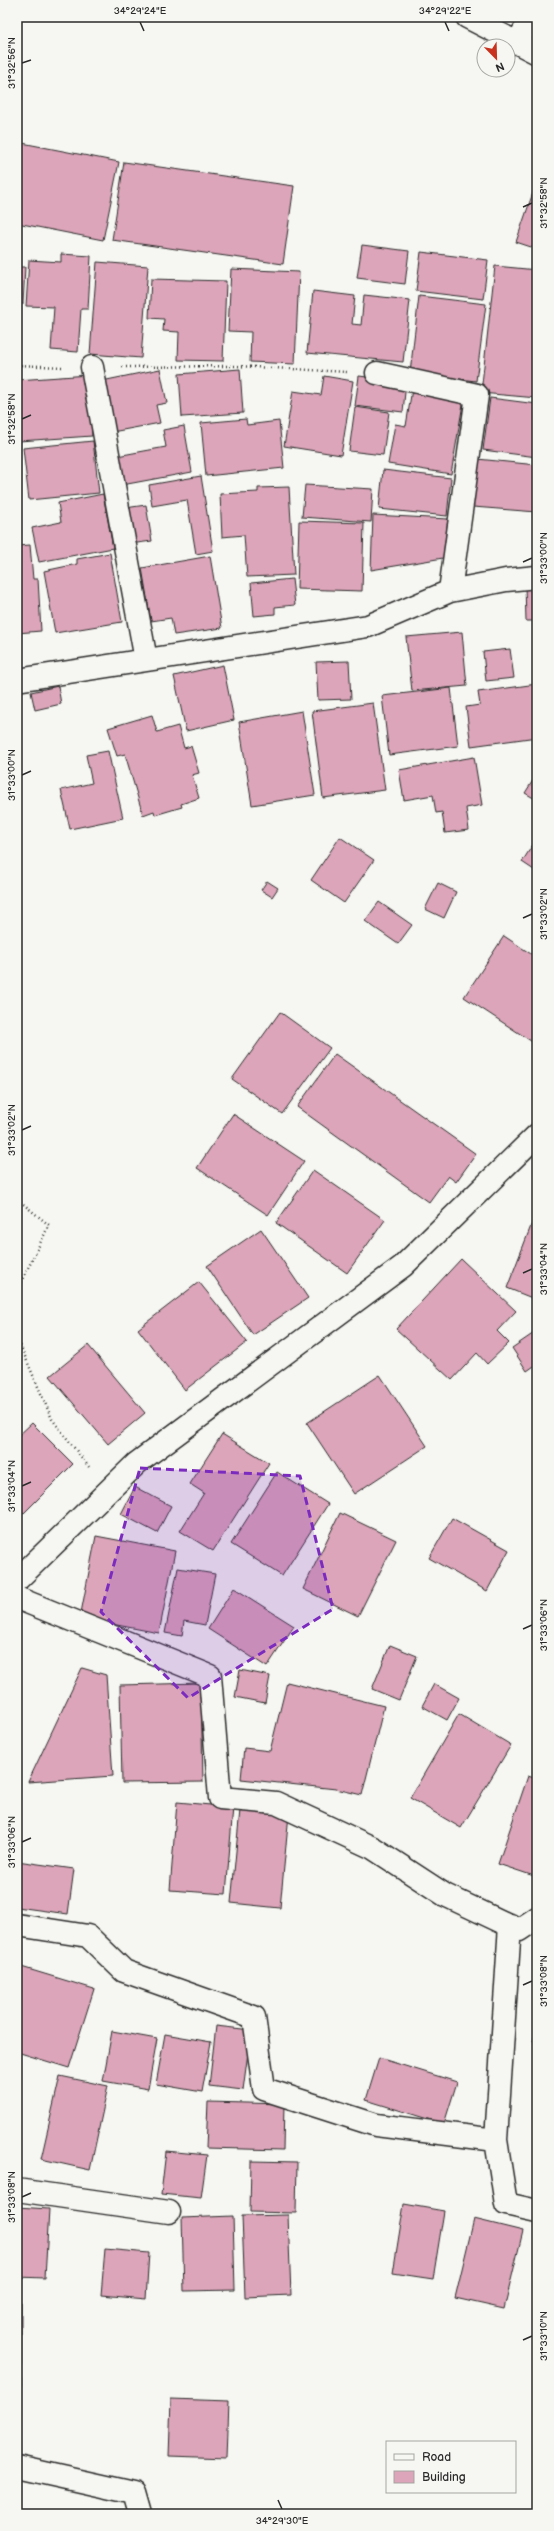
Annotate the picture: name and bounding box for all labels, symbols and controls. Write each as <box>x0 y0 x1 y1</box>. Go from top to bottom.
text: 34°29'24"E <box>114 5 167 17</box>
text: 34°29'22"E <box>419 5 472 17</box>
text: 31°32'56"N <box>6 37 18 89</box>
north arrow <box>476 38 516 78</box>
text: N <box>493 59 506 74</box>
text: 31°32'58"N <box>538 177 550 229</box>
text: 31°32'58"N <box>6 393 18 445</box>
text: 31°33'00"N <box>538 532 550 584</box>
text: 31°33'00"N <box>6 749 18 801</box>
text: 31°33'02"N <box>538 888 550 940</box>
text: 31°33'02"N <box>6 1104 18 1156</box>
text: 31°33'04"N <box>538 1243 550 1295</box>
text: 31°33'04"N <box>6 1460 18 1512</box>
text: 31°33'06"N <box>538 1599 550 1651</box>
text: 31°33'06"N <box>6 1816 18 1868</box>
text: 31°33'08"N <box>538 1955 550 2007</box>
text: 31°33'08"N <box>6 2171 18 2223</box>
text: 31°33'10"N <box>538 2311 550 2361</box>
legend <box>386 2441 516 2493</box>
text: Road <box>422 2450 451 2465</box>
text: Building <box>422 2470 466 2485</box>
text: 34°29'30"E <box>256 2515 309 2527</box>

